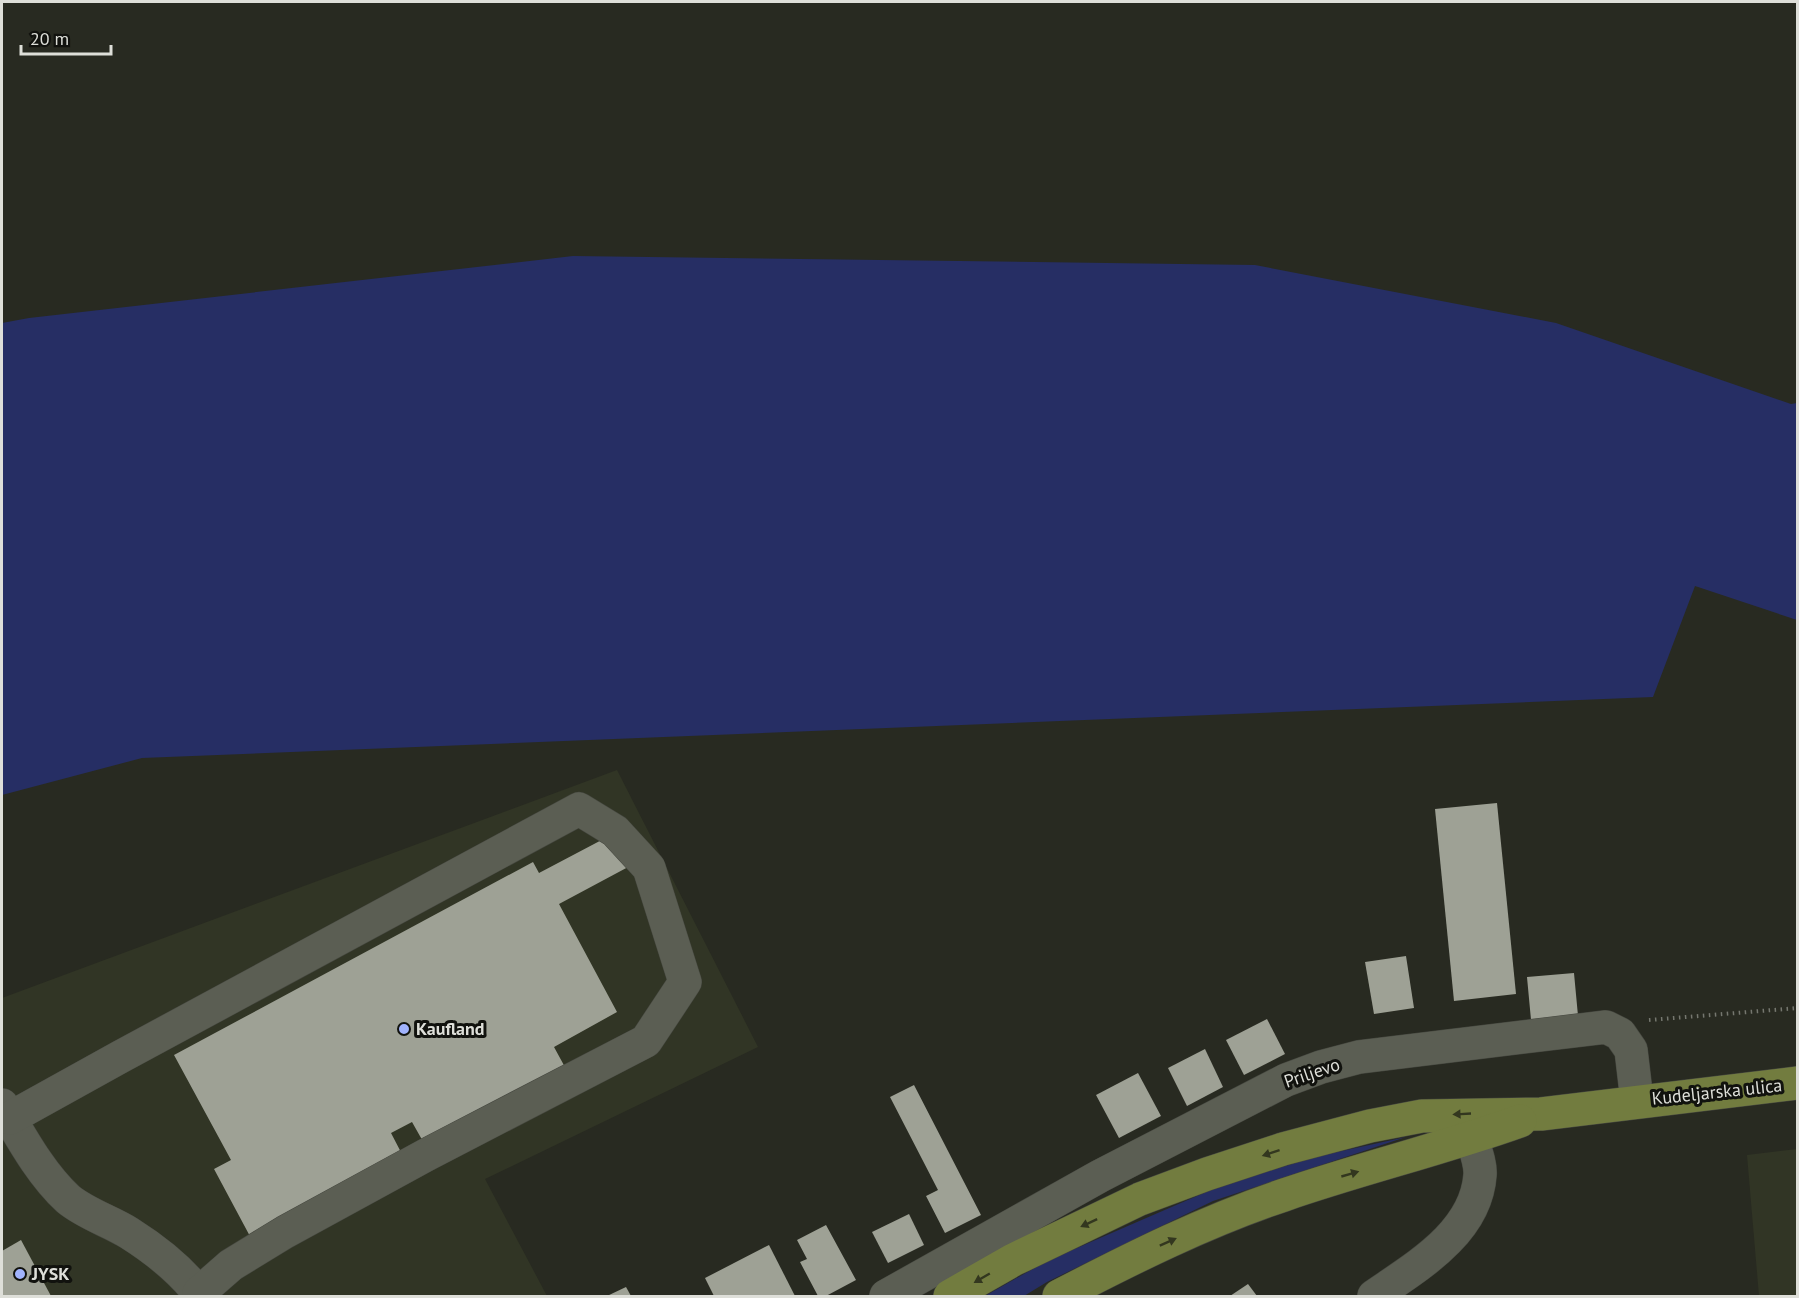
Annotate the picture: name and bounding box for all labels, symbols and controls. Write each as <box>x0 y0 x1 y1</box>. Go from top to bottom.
scale bar <box>21 18 111 56</box>
text: 20 m <box>30 27 69 50</box>
place label: Kaufland <box>416 1017 485 1040</box>
marker: Kaufland <box>397 1022 411 1036</box>
street label: Priljevo <box>1281 1052 1343 1093</box>
street label: Kudeljarska ulica <box>1651 1073 1783 1110</box>
one-way arrow <box>1452 1110 1471 1119</box>
one-way arrow <box>1262 1148 1280 1158</box>
one-way arrow <box>1341 1169 1359 1178</box>
one-way arrow <box>1081 1218 1098 1227</box>
one-way arrow <box>1159 1237 1177 1247</box>
place label: JYSK <box>31 1262 69 1285</box>
marker: JYSK <box>13 1267 27 1281</box>
one-way arrow <box>973 1273 990 1283</box>

